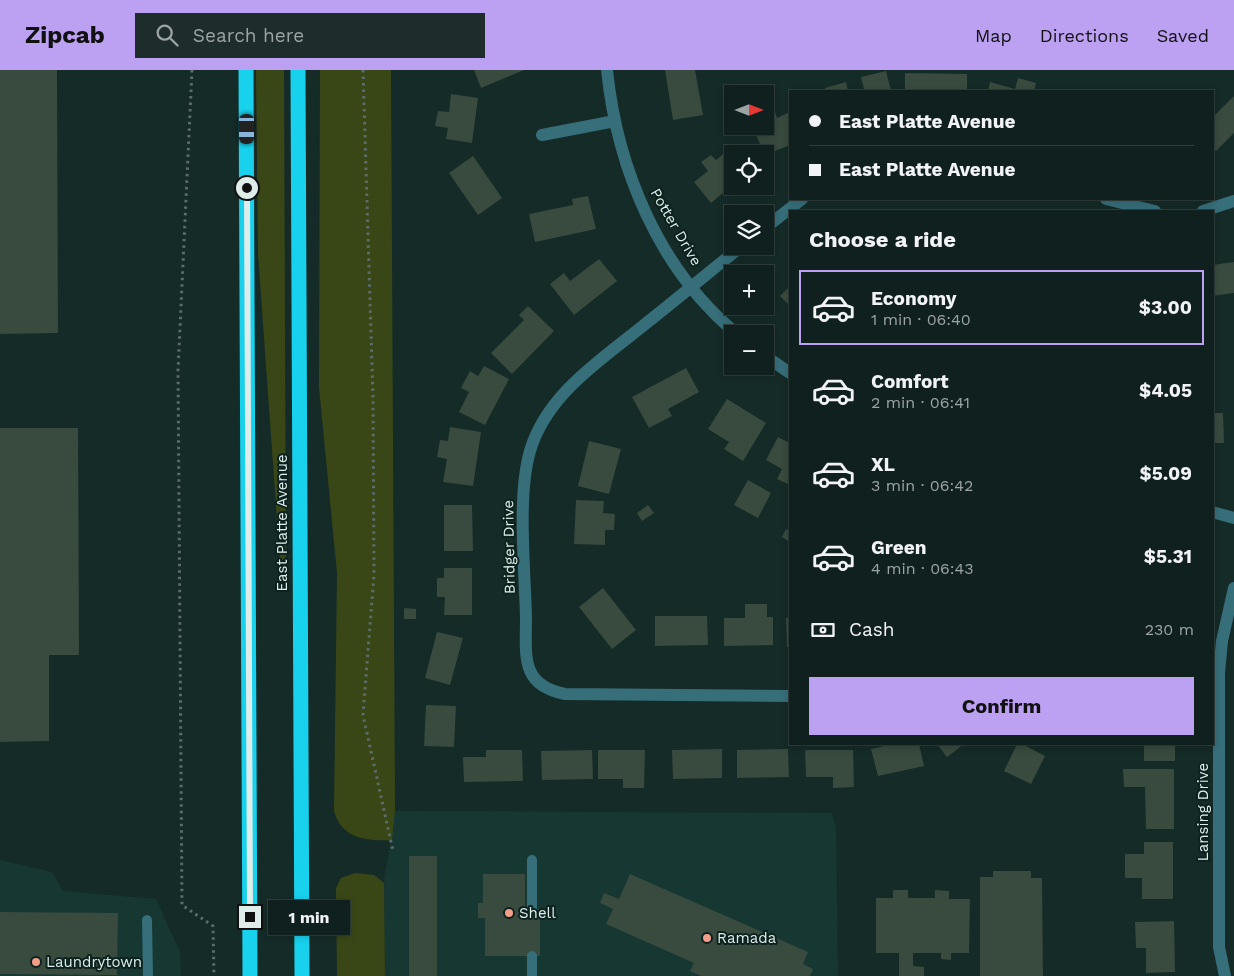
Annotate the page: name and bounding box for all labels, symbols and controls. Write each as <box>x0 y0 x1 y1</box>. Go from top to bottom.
search box <box>135 13 485 58</box>
text: Zipcab <box>25 21 105 49</box>
icon: search <box>153 21 181 49</box>
text: Search here <box>193 24 304 47</box>
text: Map <box>975 25 1012 46</box>
text: Directions <box>1040 25 1129 46</box>
text: Saved <box>1157 25 1209 46</box>
north arrow <box>724 85 774 135</box>
map controls <box>724 85 774 375</box>
text: East Platte Avenue <box>839 110 1015 133</box>
car <box>239 114 254 144</box>
button: locate <box>724 145 774 195</box>
text: East Platte Avenue <box>839 158 1015 181</box>
route start <box>236 177 258 199</box>
street label: Potter Drive <box>647 185 705 269</box>
button: layers <box>724 205 774 255</box>
text: Choose a ride <box>809 227 956 252</box>
button: + <box>724 265 774 315</box>
icon: car <box>811 285 856 330</box>
text: Economy <box>871 287 956 310</box>
text: $3.00 <box>1139 296 1192 319</box>
text: 1 min · 06:40 <box>871 310 971 329</box>
button: − <box>724 325 774 375</box>
icon: car <box>811 368 856 413</box>
text: Comfort <box>871 370 949 393</box>
text: $4.05 <box>1139 379 1192 402</box>
text: 2 min · 06:41 <box>871 393 970 412</box>
icon: car <box>811 451 856 496</box>
text: XL <box>871 453 895 476</box>
street label: East Platte Avenue <box>273 454 291 592</box>
text: $5.09 <box>1139 462 1192 485</box>
text: 3 min · 06:42 <box>871 476 973 495</box>
street label: Bridger Drive <box>499 500 519 594</box>
icon: car <box>811 534 856 579</box>
text: Green <box>871 536 927 559</box>
text: $5.31 <box>1144 545 1192 568</box>
text: 4 min · 06:43 <box>871 559 974 578</box>
icon: cash <box>809 616 837 644</box>
text: Cash <box>849 618 895 641</box>
text: 230 m <box>1145 620 1194 639</box>
button: Confirm <box>809 677 1194 735</box>
street label: Lansing Drive <box>1194 763 1212 861</box>
callout: 1 min <box>268 900 350 934</box>
place label: Shell <box>519 904 556 922</box>
route end <box>239 906 261 928</box>
marker: Shell <box>503 907 515 919</box>
text: 1 min <box>288 908 330 927</box>
place label: Ramada <box>717 929 777 947</box>
marker: Ramada <box>701 932 713 944</box>
place label: Laundrytown <box>46 953 142 971</box>
marker: Laundrytown <box>30 956 42 968</box>

